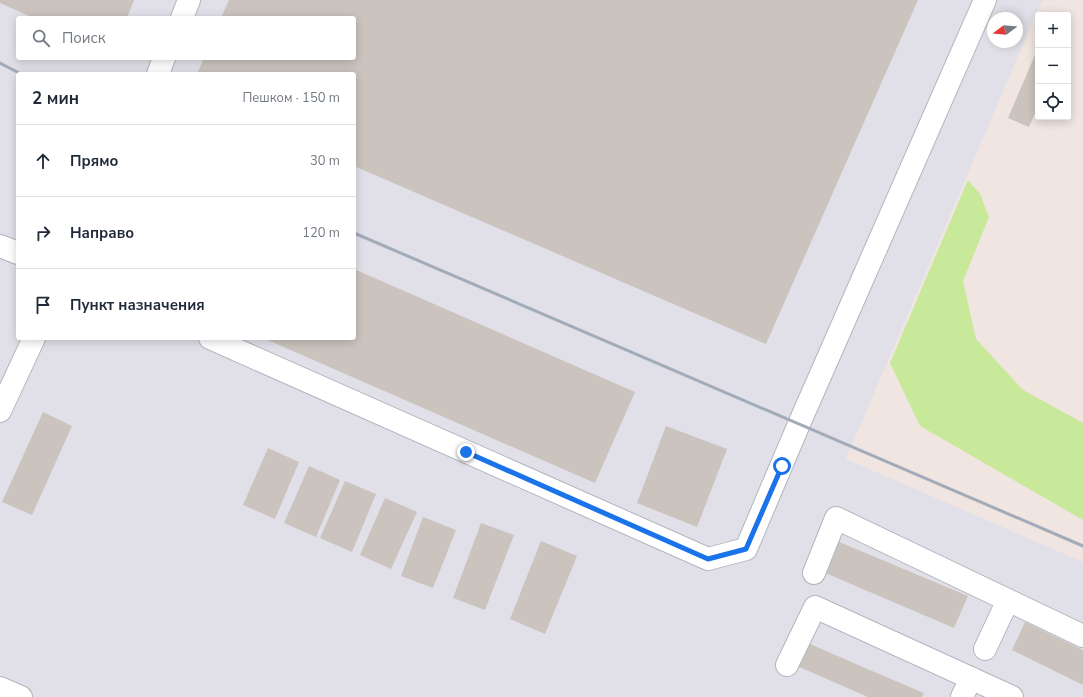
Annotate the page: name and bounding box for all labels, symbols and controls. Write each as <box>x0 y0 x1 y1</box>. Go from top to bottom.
north arrow <box>987 12 1023 48</box>
map controls <box>1035 12 1071 120</box>
button: + <box>1035 12 1071 48</box>
search box <box>16 16 356 60</box>
icon: search <box>30 27 52 49</box>
text: Поиск <box>62 28 106 48</box>
button: − <box>1035 48 1071 84</box>
button: locate <box>1035 84 1071 120</box>
text: 2 мин <box>32 87 79 110</box>
text: Пешком · 150 m <box>242 89 340 107</box>
icon: ahead <box>32 150 54 172</box>
text: Прямо <box>70 151 118 171</box>
text: 30 m <box>310 152 340 170</box>
icon: right <box>32 222 54 244</box>
text: Направо <box>70 223 134 243</box>
text: 120 m <box>302 224 340 242</box>
icon: arrive <box>32 294 54 316</box>
text: Пункт назначения <box>70 295 205 315</box>
route end <box>457 443 475 461</box>
route start <box>773 457 791 475</box>

